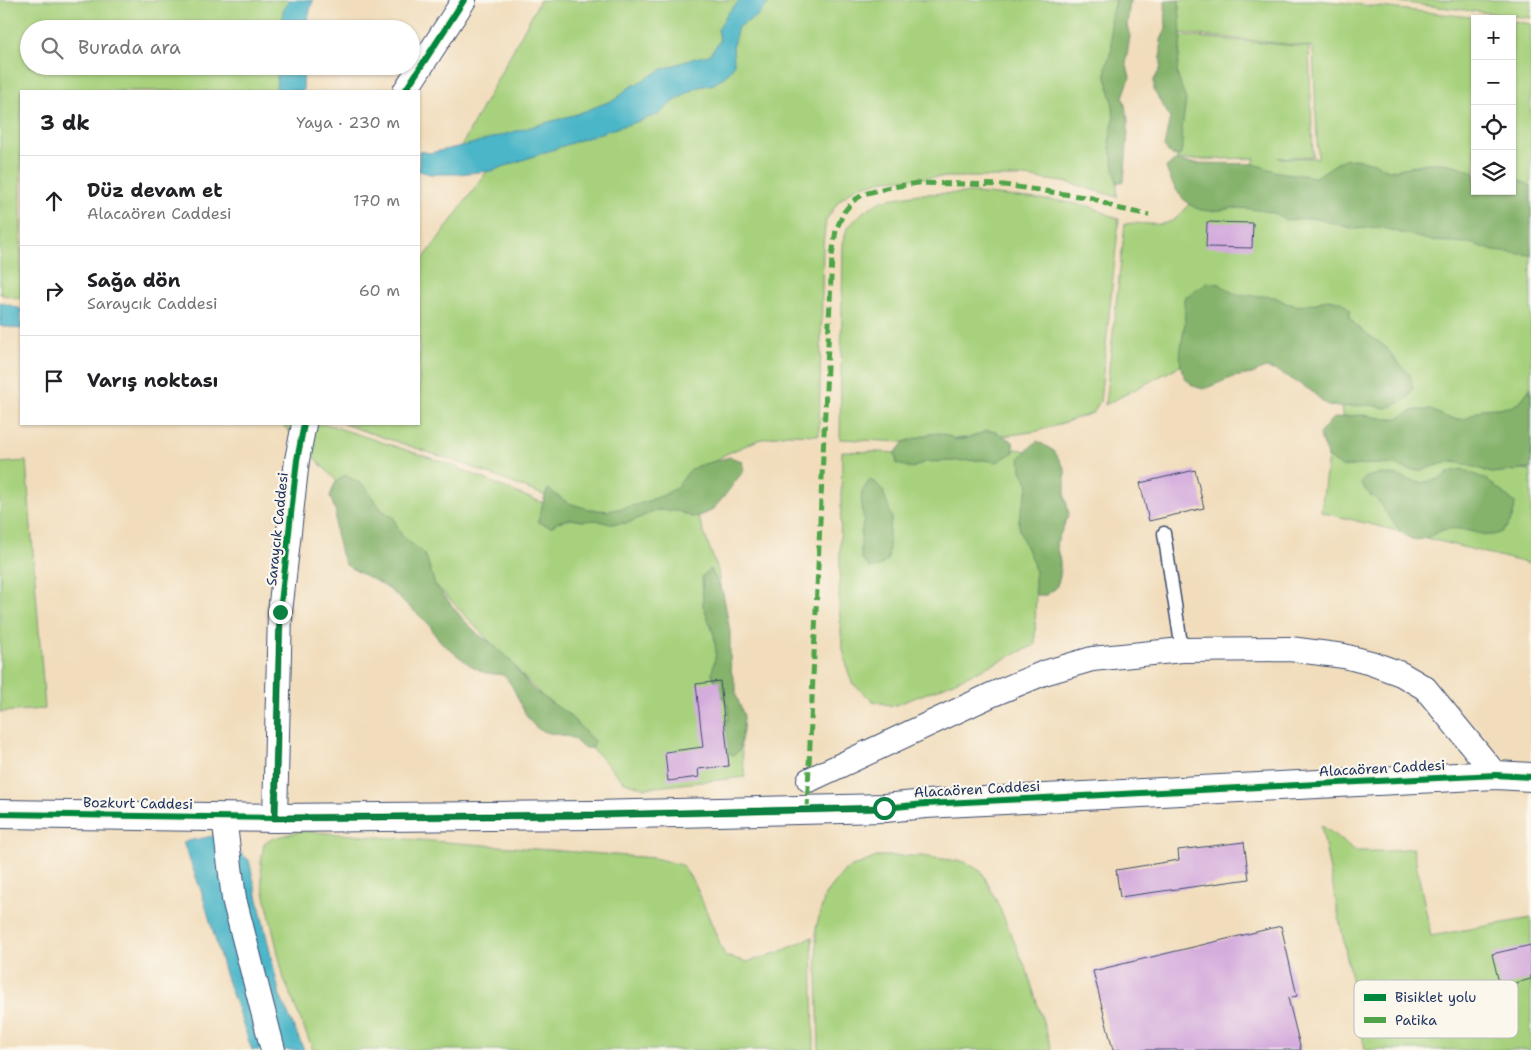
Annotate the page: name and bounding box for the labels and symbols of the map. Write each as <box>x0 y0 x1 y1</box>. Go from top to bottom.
street label: Saraycık Caddesi <box>262 471 292 587</box>
route end <box>269 601 292 624</box>
street label: Alacaören Caddesi <box>1318 756 1446 780</box>
street label: Alacaören Caddesi <box>913 777 1041 801</box>
street label: Bozkurt Caddesi <box>83 793 193 813</box>
route start <box>873 797 896 820</box>
legend <box>1354 980 1518 1038</box>
text: Bisiklet yolu <box>1395 988 1476 1006</box>
text: Patika <box>1395 1011 1437 1029</box>

